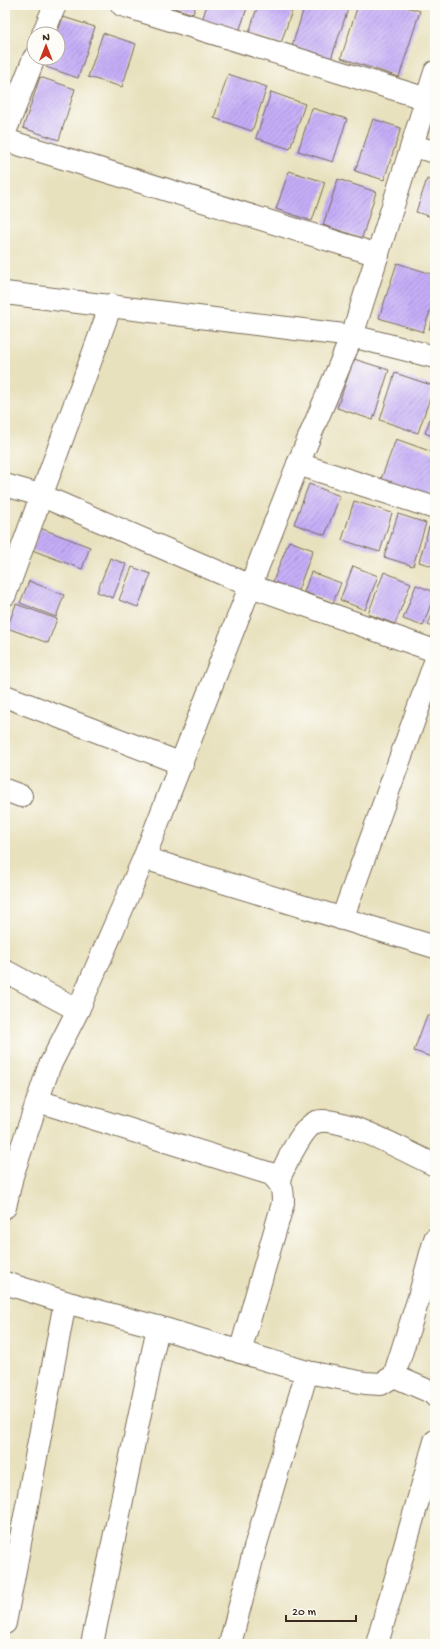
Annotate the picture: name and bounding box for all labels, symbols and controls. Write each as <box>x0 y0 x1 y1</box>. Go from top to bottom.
north arrow <box>26 26 66 66</box>
text: N <box>42 32 50 44</box>
scale bar <box>286 1597 356 1623</box>
text: 20 m <box>292 1606 317 1620</box>

